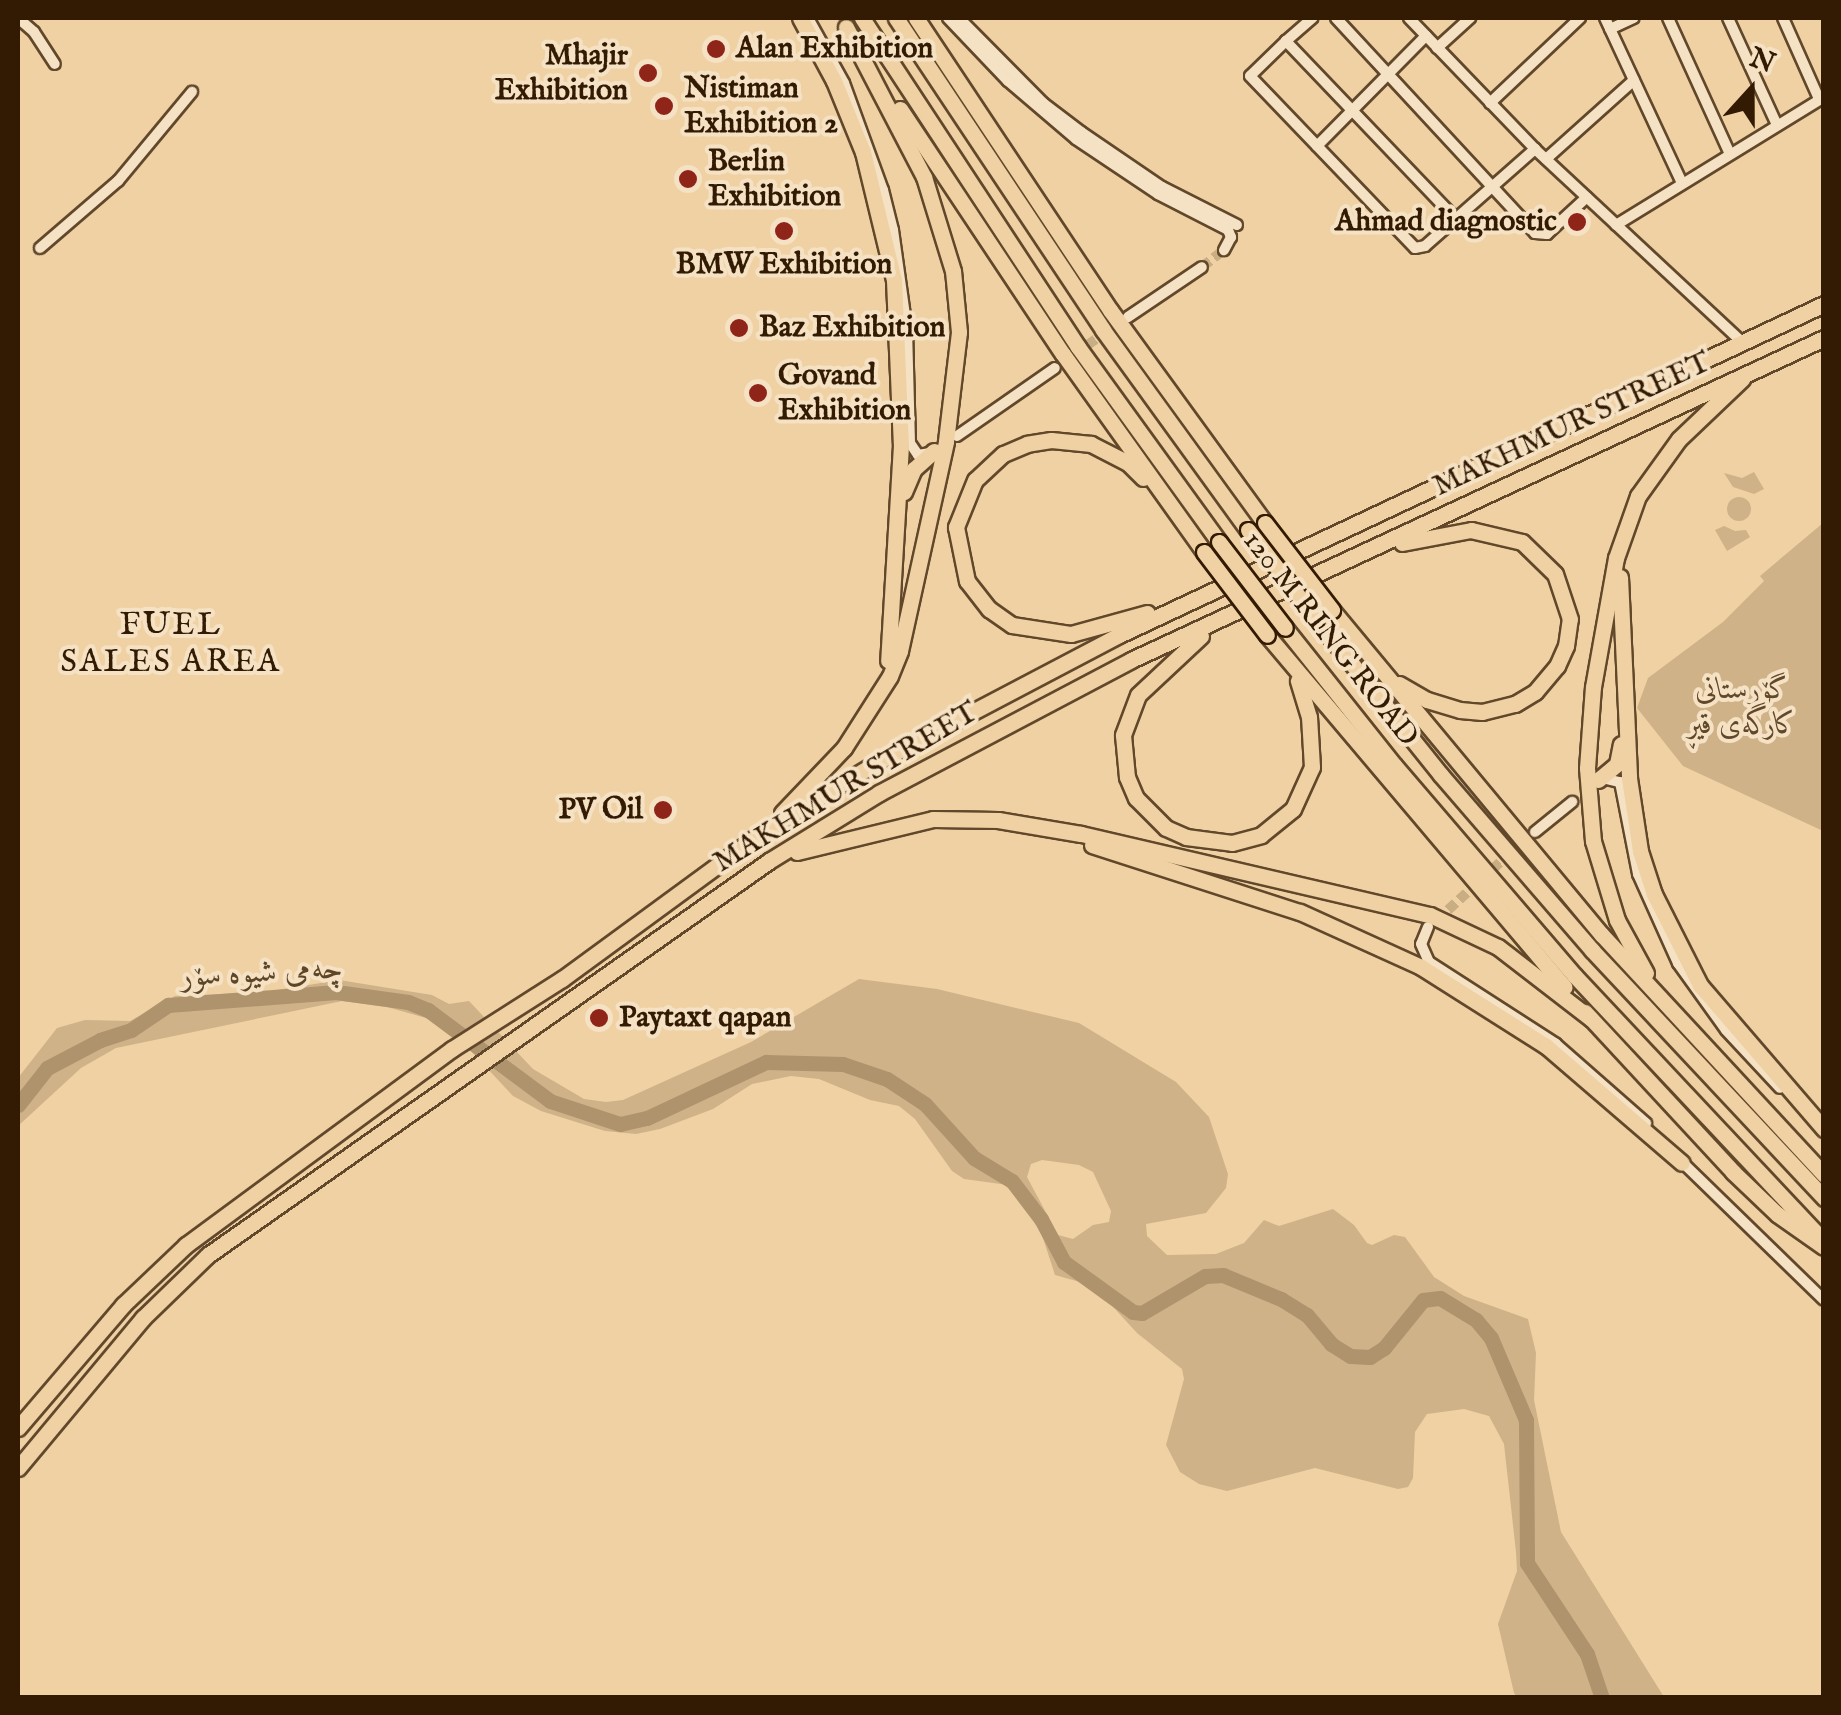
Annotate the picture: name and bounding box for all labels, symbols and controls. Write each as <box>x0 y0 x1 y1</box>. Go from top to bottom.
place label: Alan Exhibition <box>736 31 933 67</box>
place label: Mhajir Exhibition <box>495 38 628 108</box>
marker: Alan Exhibition <box>705 38 727 60</box>
north arrow <box>1701 40 1801 140</box>
text: N <box>1744 41 1780 82</box>
marker: Mhajir Exhibition <box>637 62 659 84</box>
place label: Nistiman Exhibition 2 <box>684 71 838 142</box>
marker: Nistiman Exhibition 2 <box>653 95 675 117</box>
place label: Berlin Exhibition <box>708 144 841 214</box>
marker: Berlin Exhibition <box>677 168 699 190</box>
place label: Ahmad diagnostic <box>1335 204 1557 240</box>
marker: Ahmad diagnostic <box>1566 211 1588 233</box>
marker: BMW Exhibition <box>773 220 795 242</box>
place label: BMW Exhibition <box>676 247 892 283</box>
place label: Baz Exhibition <box>759 310 946 346</box>
marker: Baz Exhibition <box>728 317 750 339</box>
street label: MAKHMUR STREET <box>1428 345 1716 505</box>
place label: Govand Exhibition <box>778 358 911 428</box>
marker: Govand Exhibition <box>747 382 769 404</box>
street label: 120 M RING ROAD <box>1235 524 1425 754</box>
district label: FUEL SALES AREA <box>61 608 281 683</box>
park label: گۆڕستانی کارگەی قیڕ <box>1687 672 1799 742</box>
street label: MAKHMUR STREET <box>707 695 985 881</box>
place label: PV Oil <box>558 792 643 828</box>
marker: PV Oil <box>652 799 674 821</box>
water label: چەمی شیوە سۆر <box>179 951 345 997</box>
place label: Paytaxt qapan <box>619 1000 791 1036</box>
marker: Paytaxt qapan <box>588 1007 610 1029</box>

